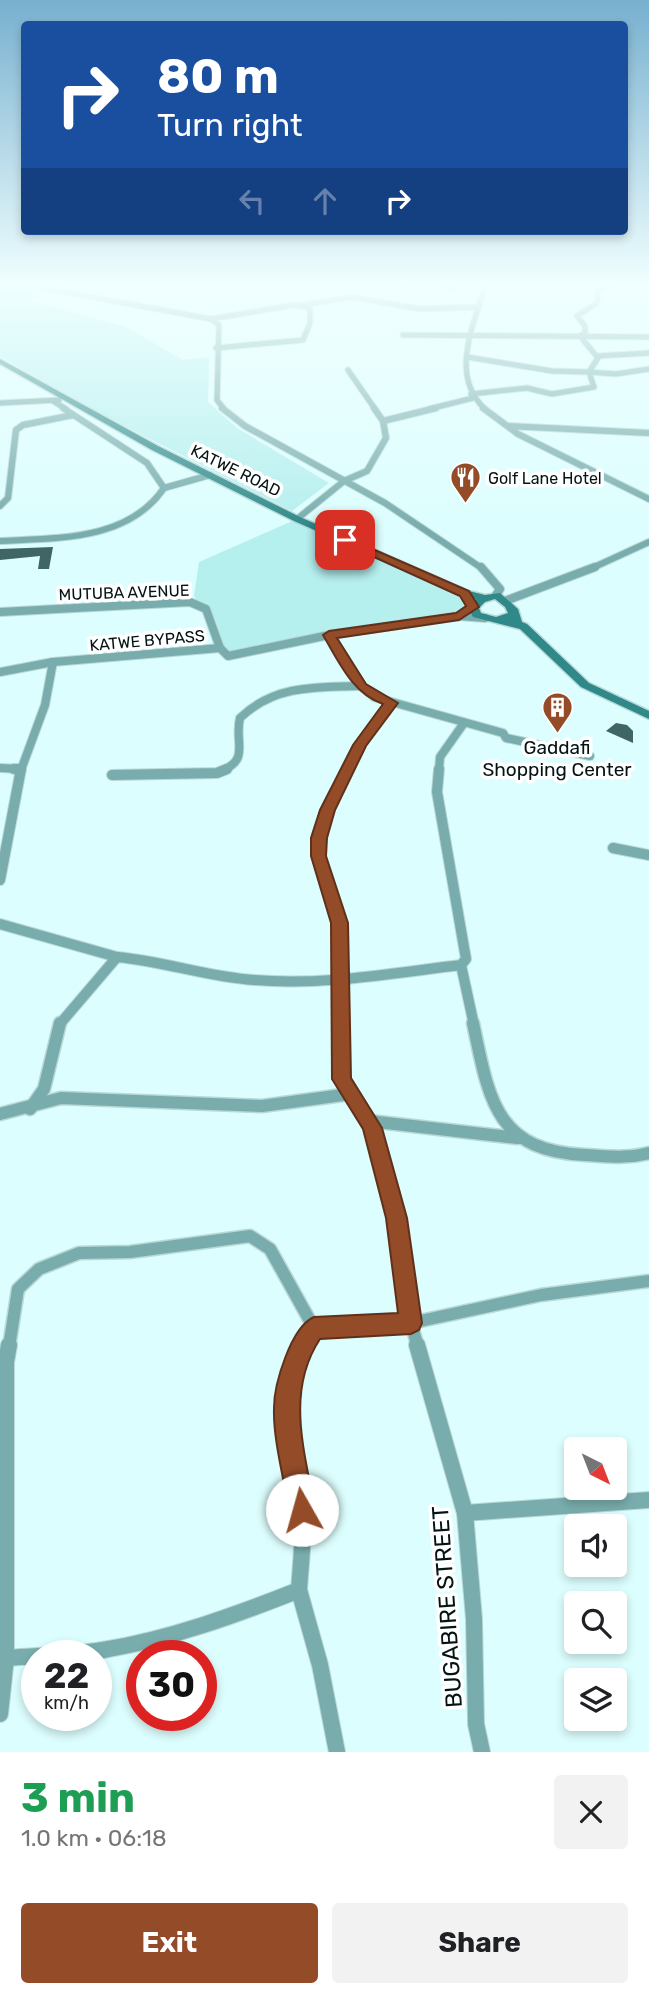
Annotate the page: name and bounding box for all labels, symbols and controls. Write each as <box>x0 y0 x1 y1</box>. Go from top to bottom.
text: 80 m <box>157 47 279 105</box>
icon: right <box>42 49 133 140</box>
text: Turn right <box>157 106 302 144</box>
icon: left <box>233 182 271 220</box>
icon: ahead <box>306 182 344 220</box>
icon: right <box>379 182 417 220</box>
street label: KATWE ROAD <box>188 440 284 500</box>
restaurant icon: Golf Lane Hotel <box>448 461 482 505</box>
place label: Golf Lane Hotel <box>488 469 602 488</box>
pin <box>315 510 375 570</box>
icon: arrive <box>326 521 364 559</box>
street label: MUTUBA AVENUE <box>58 581 190 604</box>
street label: KATWE BYPASS <box>89 626 206 655</box>
building icon: Gaddafi Shopping Center <box>540 691 574 735</box>
place label: Gaddafi Shopping Center <box>482 736 632 781</box>
north arrow <box>564 1437 626 1500</box>
map controls <box>564 1437 627 1731</box>
position arrow <box>265 1473 339 1547</box>
street label: BUGABIRE STREET <box>426 1505 468 1709</box>
button: sound <box>564 1514 627 1577</box>
button: search <box>564 1591 627 1654</box>
speed limit sign: 30 <box>126 1640 217 1731</box>
text: 22 <box>44 1655 89 1697</box>
button: layers <box>564 1668 627 1731</box>
text: km/h <box>44 1692 89 1714</box>
text: 3 min <box>21 1773 135 1823</box>
button: close <box>554 1775 628 1849</box>
text: 1.0 km · 06:18 <box>21 1824 167 1852</box>
button: Exit <box>21 1903 318 1983</box>
button: Share <box>332 1903 628 1983</box>

